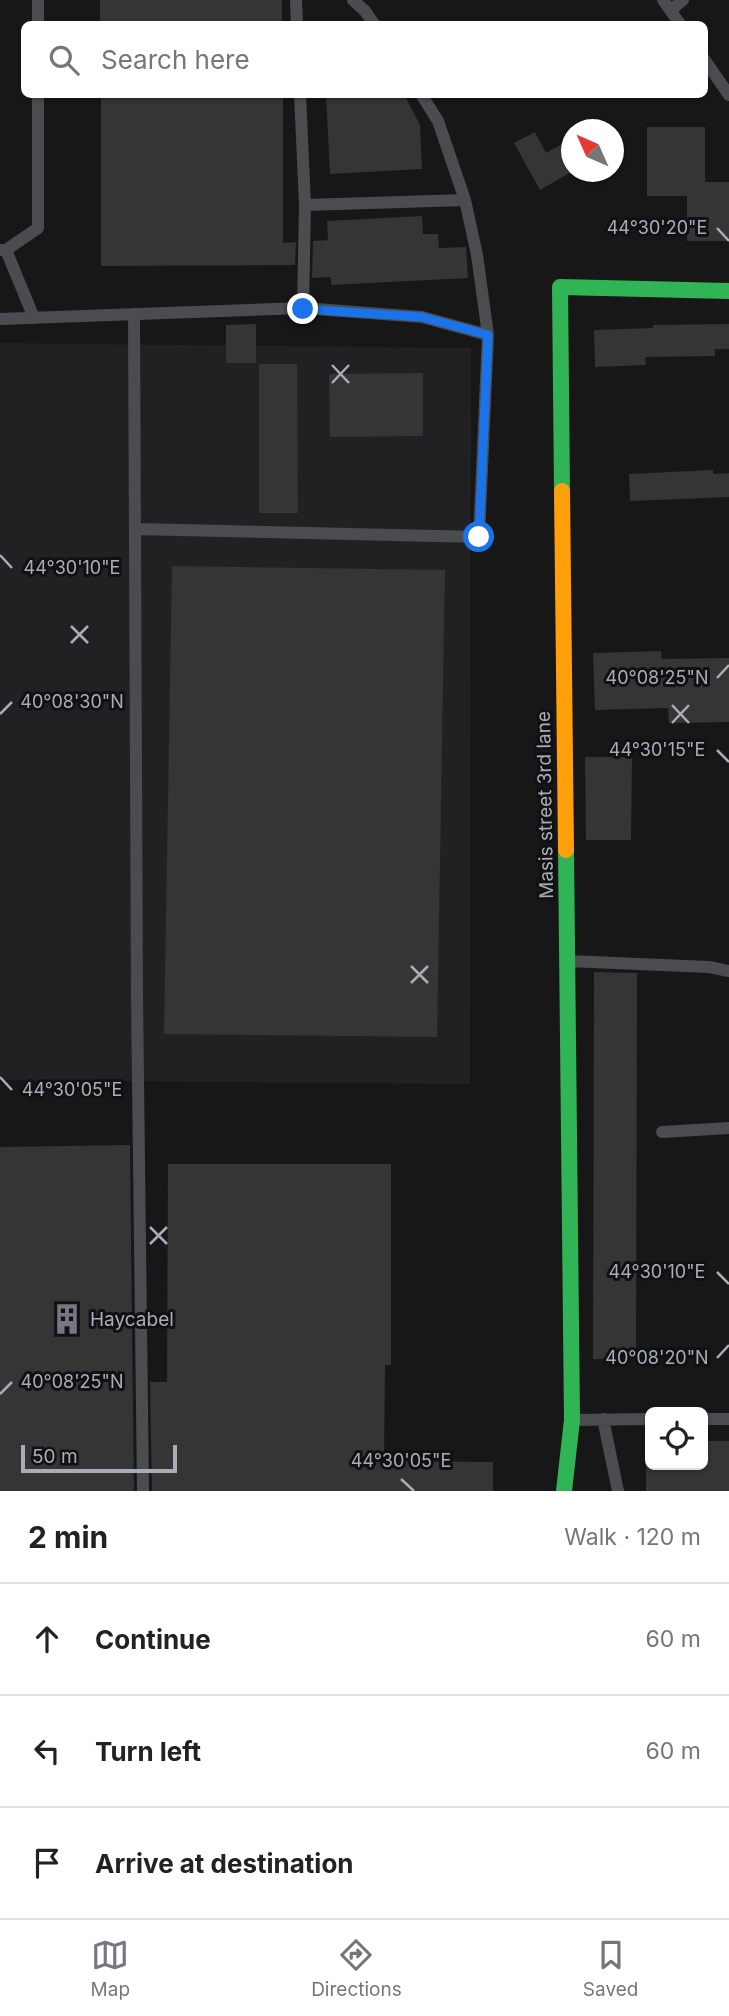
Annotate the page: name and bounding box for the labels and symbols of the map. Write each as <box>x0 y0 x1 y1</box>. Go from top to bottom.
north arrow <box>561 119 624 182</box>
text: 44°30'20"E <box>607 217 707 238</box>
route end <box>287 293 318 324</box>
route start <box>463 521 494 552</box>
text: 44°30'10"E <box>24 557 120 578</box>
text: 40°08'25"N <box>606 667 708 688</box>
text: 40°08'30"N <box>20 691 124 712</box>
street label: Masis street 3rd lane <box>532 711 558 899</box>
text: 44°30'15"E <box>609 739 705 760</box>
text: 44°30'05"E <box>22 1079 122 1100</box>
text: 44°30'10"E <box>609 1261 705 1282</box>
building icon: Haycabel <box>50 1302 84 1336</box>
place label: Haycabel <box>90 1308 174 1331</box>
text: 40°08'20"N <box>605 1347 709 1368</box>
text: 40°08'25"N <box>21 1371 123 1392</box>
scale bar <box>21 1442 177 1474</box>
text: 44°30'05"E <box>351 1450 451 1471</box>

